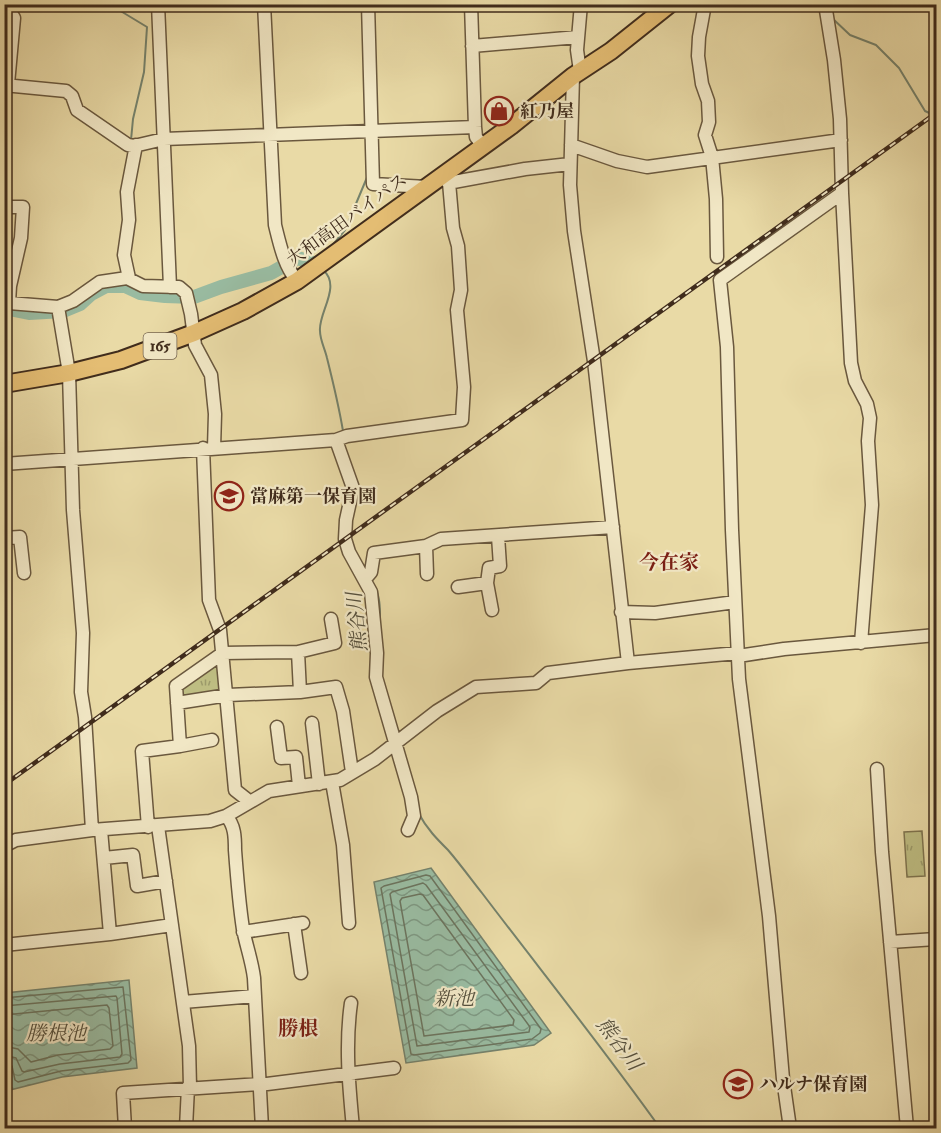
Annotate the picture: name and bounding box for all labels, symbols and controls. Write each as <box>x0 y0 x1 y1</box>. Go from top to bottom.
shop icon: 紅乃屋 <box>483 95 515 127</box>
place label: 紅乃屋 <box>520 100 574 123</box>
street label: 大和高田バイパス <box>282 168 412 272</box>
road number: 165 <box>144 333 176 359</box>
school or university icon: 當麻第一保育園 <box>213 480 245 512</box>
place label: 當麻第一保育園 <box>250 485 376 508</box>
district label: 今在家 <box>639 550 699 575</box>
water label: 熊谷川 <box>341 589 373 653</box>
water label: 新池 <box>434 986 476 1011</box>
water label: 熊谷川 <box>591 1013 648 1077</box>
district label: 勝根 <box>278 1016 318 1041</box>
water label: 勝根池 <box>26 1021 88 1046</box>
school or university icon: ハルナ保育園 <box>722 1068 754 1100</box>
place label: ハルナ保育園 <box>759 1073 867 1096</box>

